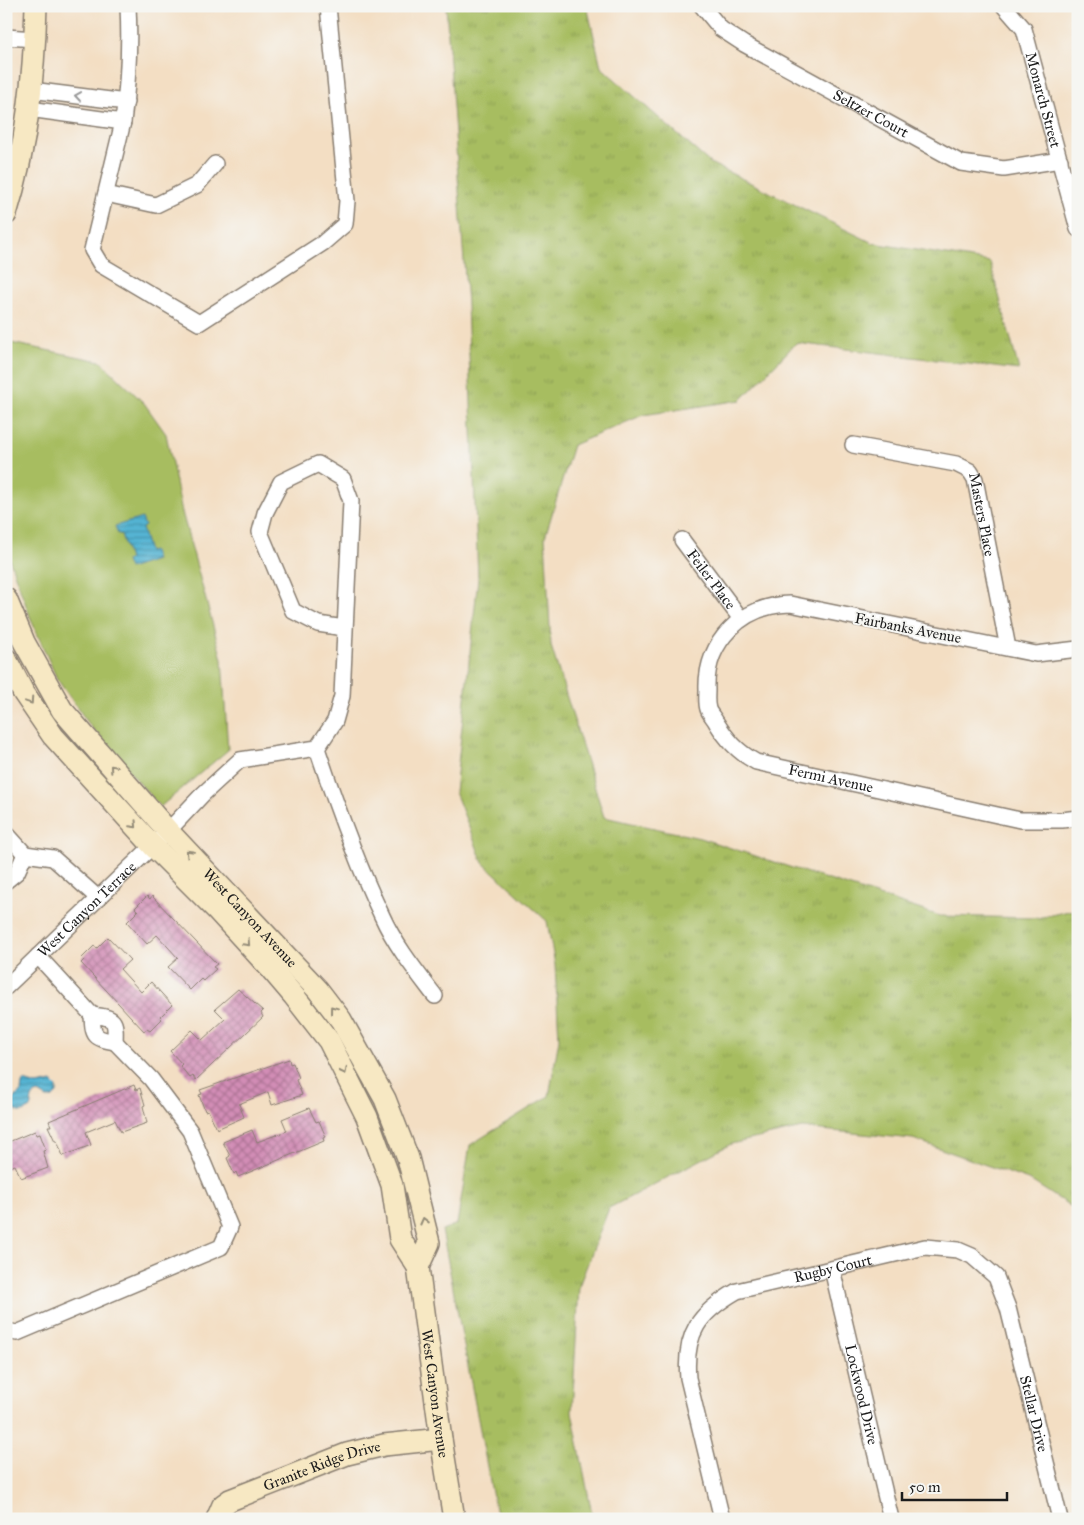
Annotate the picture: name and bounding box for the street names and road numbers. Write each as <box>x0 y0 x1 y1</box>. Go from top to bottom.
street label: Monarch Street <box>1022 50 1065 150</box>
street label: Seltzer Court <box>830 86 912 142</box>
street label: Masters Place <box>965 471 999 558</box>
street label: Feiler Place <box>683 546 740 613</box>
street label: Fairbanks Avenue <box>853 609 963 647</box>
street label: Fermi Avenue <box>787 760 875 796</box>
street label: West Canyon Terrace <box>34 858 140 961</box>
street label: West Canyon Avenue <box>199 865 301 971</box>
street label: Rugby Court <box>792 1251 874 1286</box>
street label: West Canyon Avenue <box>417 1328 453 1459</box>
street label: Lockwood Drive <box>841 1343 882 1447</box>
street label: Stellar Drive <box>1016 1374 1052 1454</box>
street label: Granite Ridge Drive <box>261 1437 382 1495</box>

